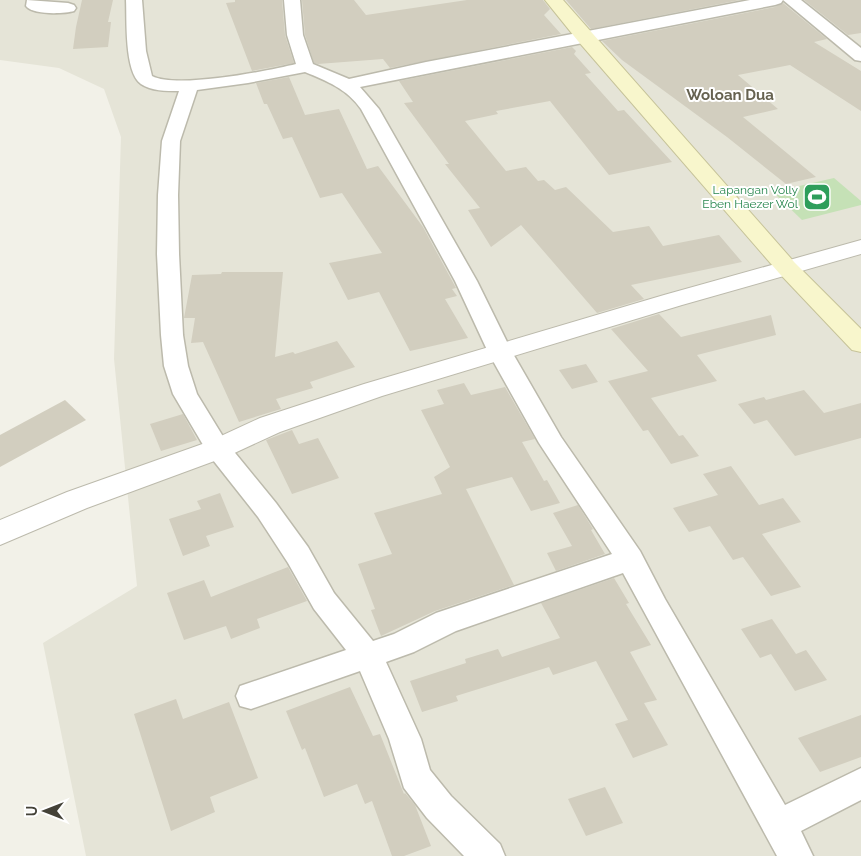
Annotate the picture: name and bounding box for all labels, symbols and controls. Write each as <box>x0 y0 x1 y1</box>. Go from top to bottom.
district label: Woloan Dua <box>686 86 774 104</box>
sports icon: Lapangan Volly Eben Haezer Wol <box>802 182 832 212</box>
place label: Lapangan Volly Eben Haezer Wol <box>702 183 799 211</box>
north arrow <box>20 786 70 836</box>
text: U <box>24 806 40 816</box>

